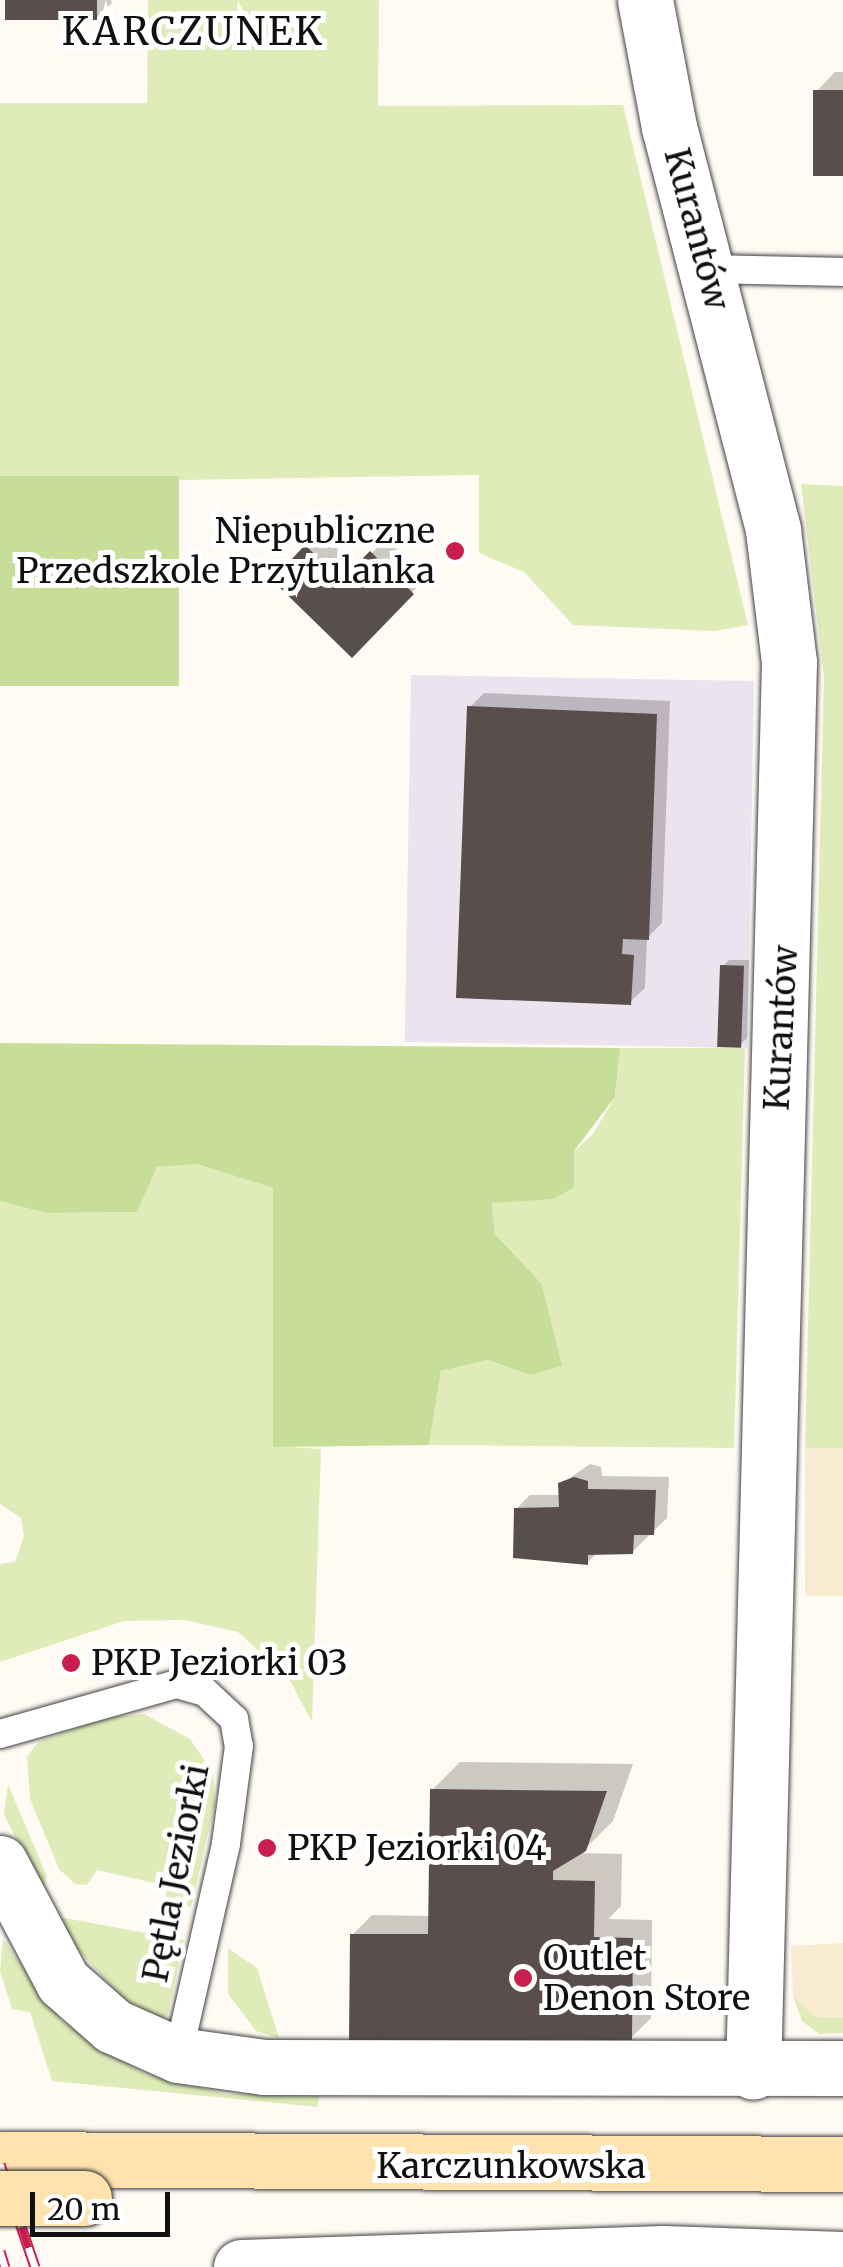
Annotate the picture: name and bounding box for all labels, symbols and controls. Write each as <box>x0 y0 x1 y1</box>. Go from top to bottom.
district label: KARCZUNEK <box>62 9 324 55</box>
street label: Kurantów <box>655 144 739 314</box>
place label: Niepubliczne Przedszkole Przytulanka <box>16 510 435 592</box>
marker: Niepubliczne Przedszkole Przytulanka <box>444 540 466 562</box>
street label: Kurantów <box>756 944 806 1112</box>
place label: PKP Jeziorki 03 <box>91 1642 348 1684</box>
marker: PKP Jeziorki 03 <box>60 1652 82 1674</box>
street label: Pętla Jeziorki <box>134 1760 218 1986</box>
place label: PKP Jeziorki 04 <box>287 1827 547 1869</box>
marker: PKP Jeziorki 04 <box>256 1837 278 1859</box>
place label: Outlet Denon Store <box>543 1937 750 2019</box>
marker: Outlet Denon Store <box>512 1967 534 1989</box>
street label: Karczunkowska <box>376 2145 646 2187</box>
scale bar <box>35 2172 175 2234</box>
text: 20 m <box>47 2190 120 2228</box>

